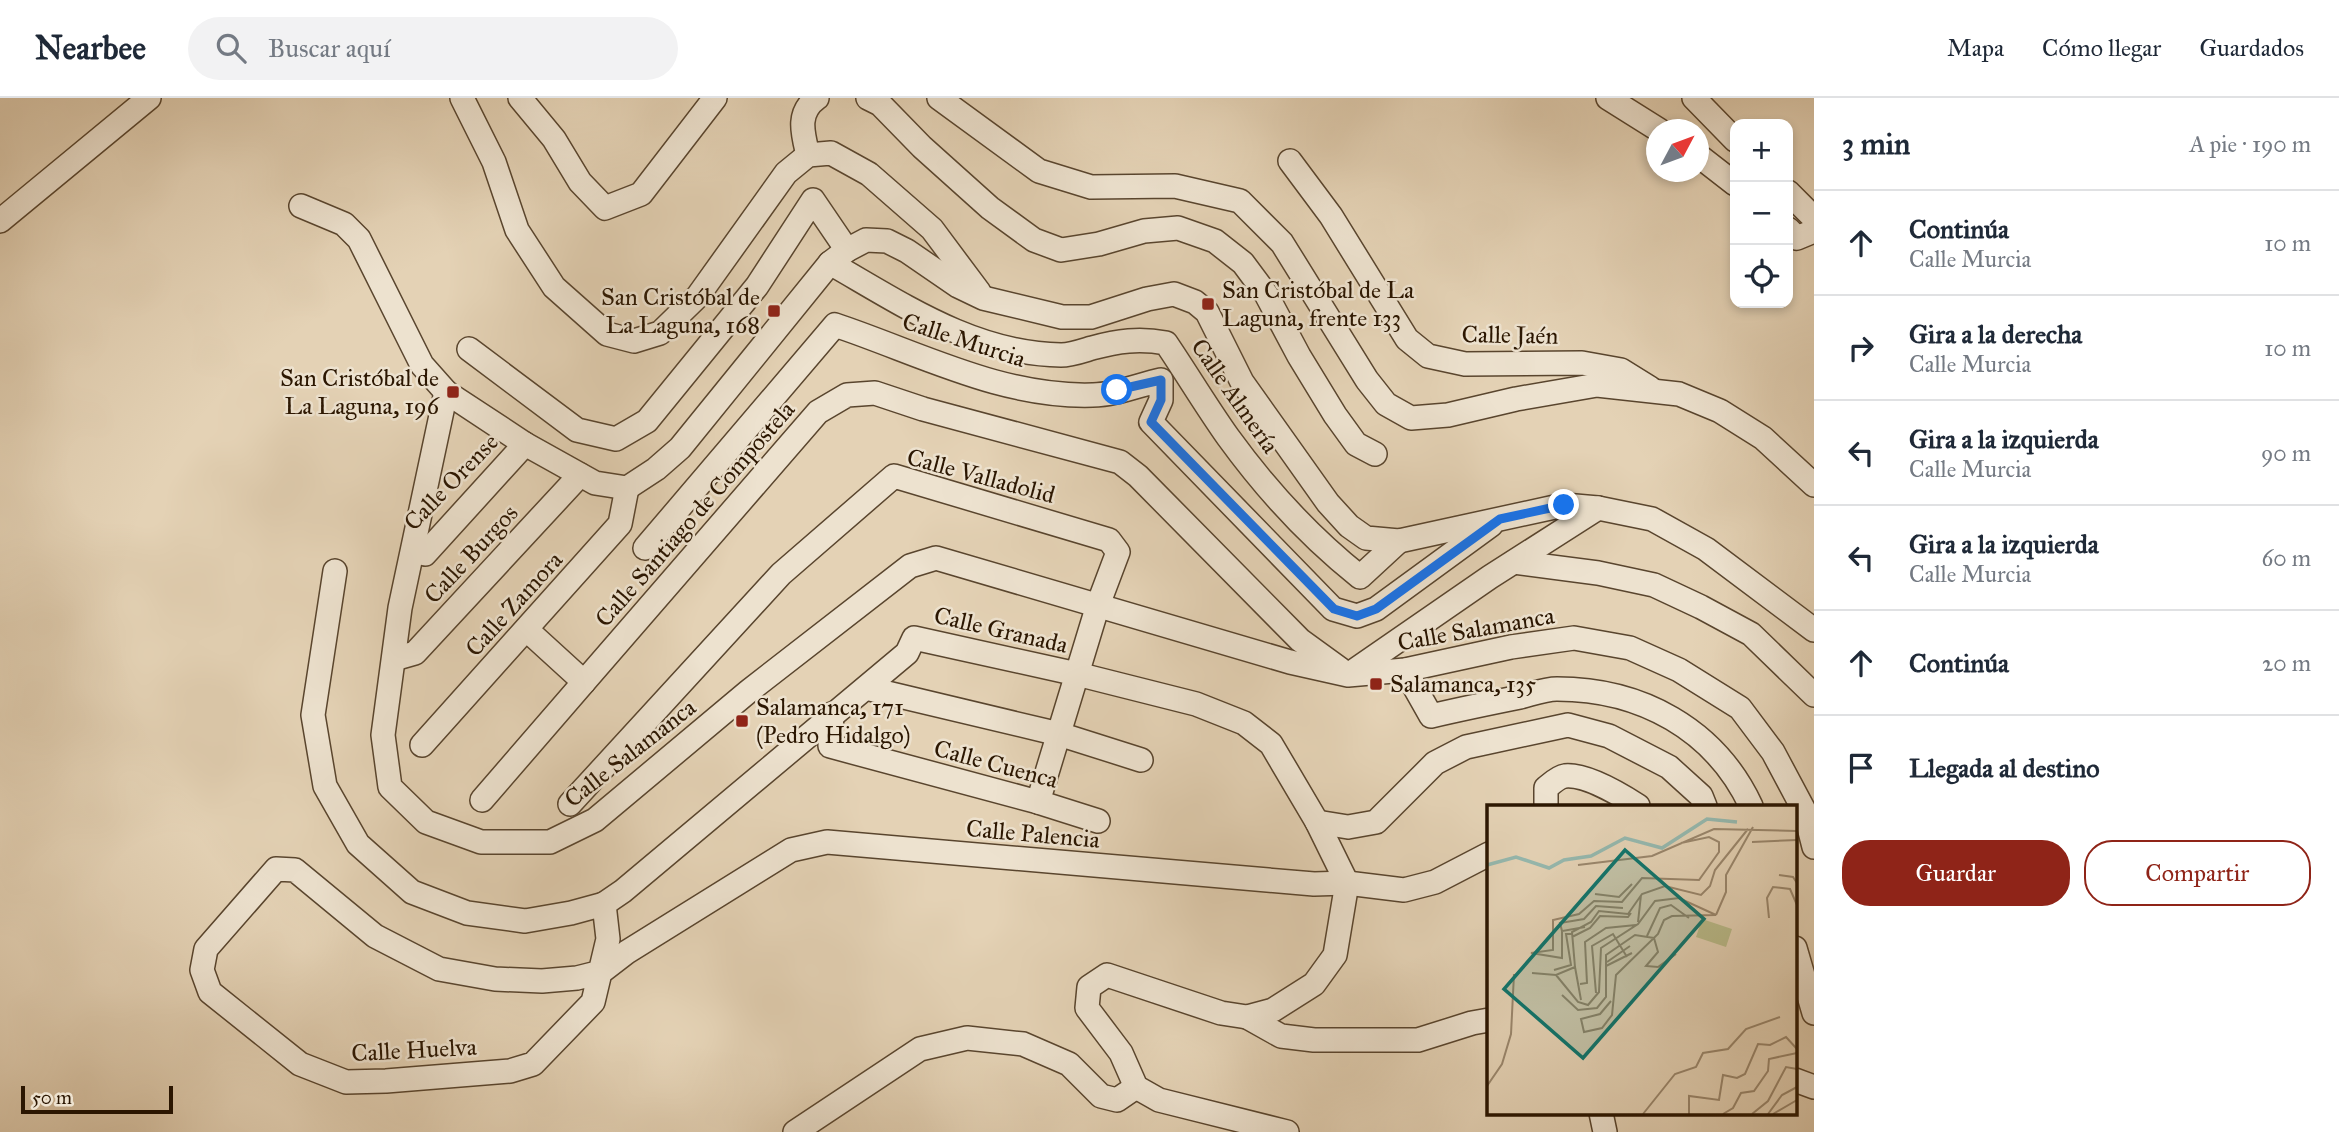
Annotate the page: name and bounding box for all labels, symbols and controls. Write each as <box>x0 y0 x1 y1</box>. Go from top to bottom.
search box <box>188 17 678 80</box>
text: Nearbee <box>35 28 146 68</box>
icon: search <box>212 29 250 67</box>
text: Buscar aquí <box>268 32 390 64</box>
text: Mapa <box>1947 33 2004 63</box>
text: Cómo llegar <box>2042 33 2161 63</box>
text: Guardados <box>2199 33 2304 63</box>
north arrow <box>1646 119 1709 182</box>
map controls <box>1730 119 1793 308</box>
button: + <box>1730 119 1793 182</box>
text: 3 min <box>1842 126 1910 162</box>
text: A pie · 190 m <box>2189 130 2311 158</box>
button: − <box>1730 182 1793 245</box>
text: Continúa <box>1909 213 2009 245</box>
icon: ahead <box>1842 224 1880 262</box>
text: 10 m <box>2264 229 2311 257</box>
button: locate <box>1730 245 1793 308</box>
text: Calle Murcia <box>1909 245 2031 273</box>
place label: San Cristóbal de La Laguna, frente 133 <box>1222 275 1415 333</box>
place label: San Cristóbal de La Laguna, 168 <box>601 282 760 340</box>
marker: San Cristóbal de La Laguna, frente 133 <box>1200 296 1216 312</box>
marker: San Cristóbal de La Laguna, 168 <box>766 303 782 319</box>
street label: Calle Murcia <box>899 306 1030 374</box>
text: Gira a la derecha <box>1909 318 2082 350</box>
street label: Calle Jaén <box>1461 319 1559 351</box>
icon: right <box>1842 329 1880 367</box>
street label: Calle Almería <box>1185 333 1286 460</box>
text: 10 m <box>2264 334 2311 362</box>
text: Calle Murcia <box>1909 350 2031 378</box>
place label: San Cristóbal de La Laguna, 196 <box>280 363 440 421</box>
route start <box>1101 374 1132 405</box>
marker: San Cristóbal de La Laguna, 196 <box>445 384 461 400</box>
street label: Calle Santiago de Compostela <box>589 394 802 633</box>
text: Gira a la izquierda <box>1909 423 2099 455</box>
street label: Calle Orense <box>397 427 505 537</box>
icon: left <box>1842 434 1880 472</box>
text: 90 m <box>2261 439 2311 467</box>
street label: Calle Valladolid <box>904 442 1058 510</box>
text: Calle Murcia <box>1909 455 2031 483</box>
route end <box>1548 489 1579 520</box>
street label: Calle Burgos <box>418 498 524 610</box>
text: Gira a la izquierda <box>1909 528 2099 560</box>
icon: left <box>1842 539 1880 577</box>
text: 60 m <box>2262 544 2311 572</box>
street label: Calle Zamora <box>459 545 570 663</box>
text: Calle Murcia <box>1909 560 2031 588</box>
street label: Calle Granada <box>931 600 1072 660</box>
street label: Calle Salamanca <box>1395 600 1558 658</box>
icon: ahead <box>1842 644 1880 682</box>
text: Continúa <box>1909 647 2009 679</box>
text: 20 m <box>2262 649 2311 677</box>
place label: Salamanca, 135 <box>1390 669 1536 699</box>
marker: Salamanca, 135 <box>1368 676 1384 692</box>
street label: Calle Salamanca <box>558 692 702 814</box>
place label: Salamanca, 171 (Pedro Hidalgo) <box>756 692 911 750</box>
marker: Salamanca, 171 (Pedro Hidalgo) <box>734 713 750 729</box>
street label: Calle Cuenca <box>931 733 1062 795</box>
icon: arrive <box>1842 749 1880 787</box>
text: Llegada al destino <box>1909 752 2100 784</box>
inset map <box>1487 805 1797 1114</box>
street label: Calle Palencia <box>965 813 1102 855</box>
button: Guardar <box>1842 840 2070 906</box>
button: Compartir <box>2084 840 2311 906</box>
street label: Calle Huelva <box>350 1032 478 1068</box>
scale bar <box>21 1083 173 1115</box>
text: 50 m <box>32 1086 72 1109</box>

